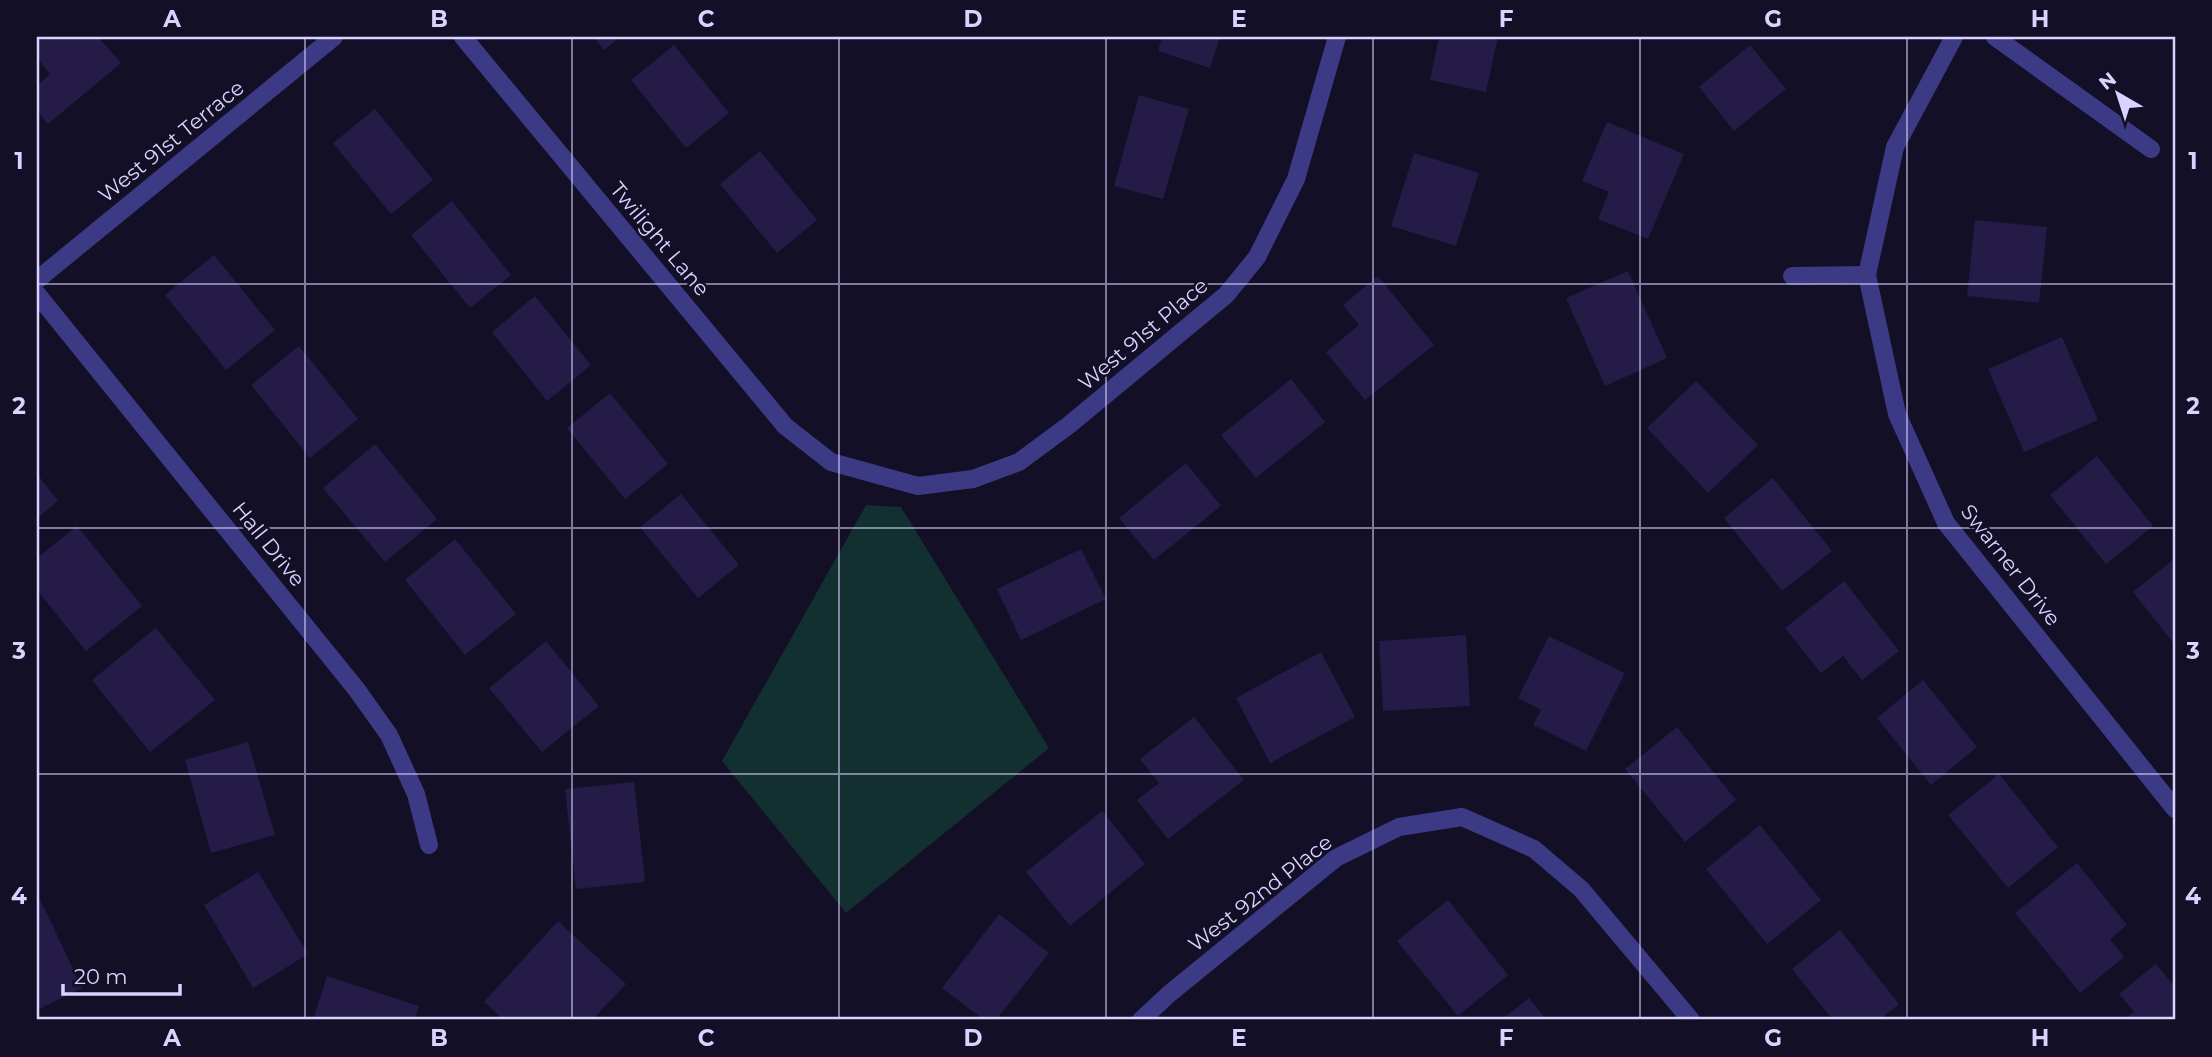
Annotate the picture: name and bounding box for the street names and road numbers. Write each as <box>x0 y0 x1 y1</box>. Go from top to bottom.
street label: West 91st Terrace <box>93 75 249 207</box>
street label: Twilight Lane <box>605 177 715 301</box>
street label: West 91st Place <box>1073 273 1213 395</box>
street label: Hall Drive <box>227 497 311 591</box>
street label: Swarner Drive <box>1956 499 2066 631</box>
street label: West 92nd Place <box>1183 829 1337 957</box>

